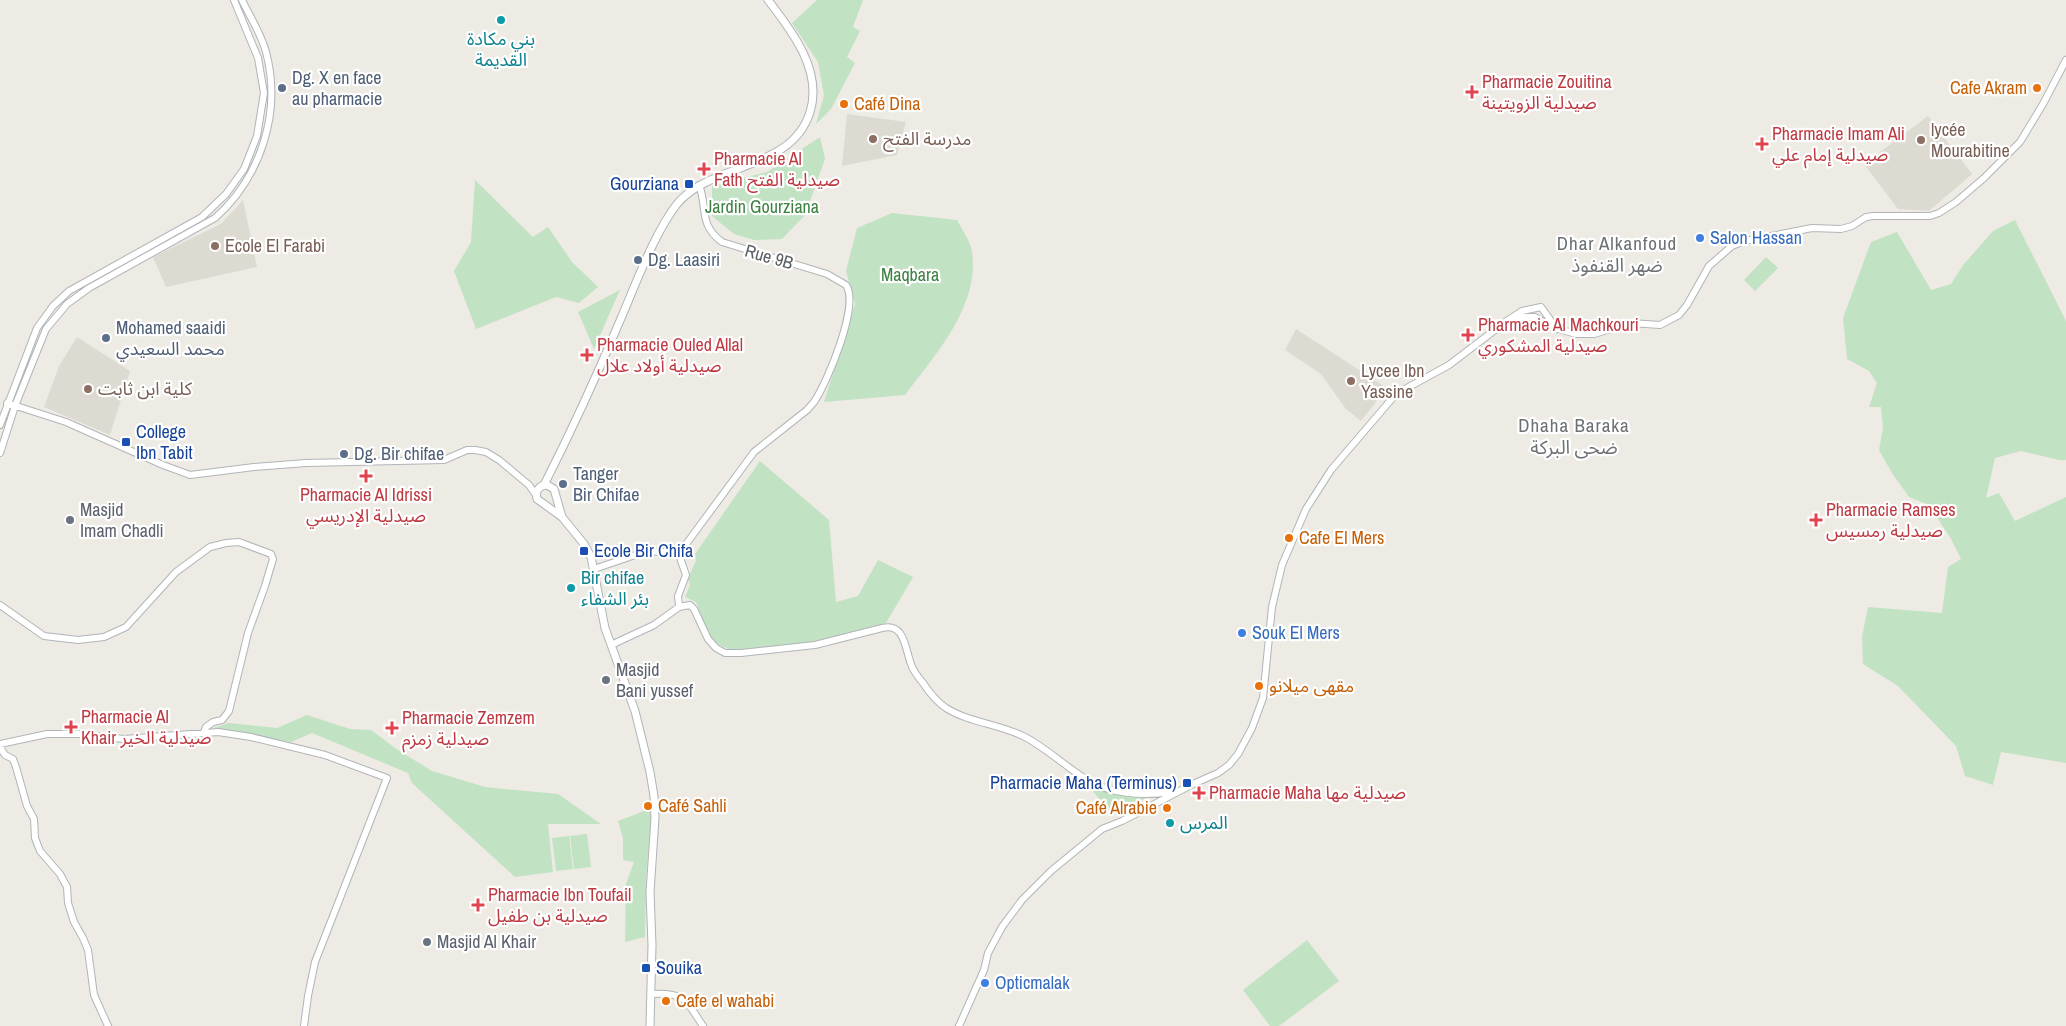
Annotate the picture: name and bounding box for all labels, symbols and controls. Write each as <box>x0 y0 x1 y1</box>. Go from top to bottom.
marker: بني مكادة القديمة <box>495 14 507 26</box>
place label: بني مكادة القديمة <box>467 26 535 72</box>
place label: Dg. X en face au pharmacie <box>292 65 382 111</box>
place label: Pharmacie Zouitina صيدلية الزويتينة <box>1482 69 1612 115</box>
place label: Cafe Akram <box>1950 75 2027 100</box>
marker: Dg. X en face au pharmacie <box>276 82 288 94</box>
marker: Cafe Akram <box>2031 82 2043 94</box>
marker: Pharmacie Zouitina صيدلية الزويتينة <box>1466 86 1478 98</box>
place label: Café Dina <box>854 91 920 116</box>
marker: Café Dina <box>838 98 850 110</box>
place label: lycée Mourabitine <box>1931 117 2010 163</box>
place label: Pharmacie Imam Ali صيدلية إمام علي <box>1772 121 1905 169</box>
place label: مدرسة الفتح <box>883 126 971 152</box>
marker: مدرسة الفتح <box>867 133 879 145</box>
marker: lycée Mourabitine <box>1915 134 1927 146</box>
marker: Pharmacie Imam Ali صيدلية إمام علي <box>1756 138 1768 150</box>
place label: Pharmacie Al Fath صيدلية الفتح <box>714 146 840 193</box>
marker: Pharmacie Al Fath صيدلية الفتح <box>698 163 710 175</box>
place label: Gourziana <box>610 171 679 196</box>
marker: Gourziana <box>683 178 695 190</box>
park label: Jardin Gourziana <box>705 194 819 219</box>
place label: Salon Hassan <box>1710 225 1802 250</box>
district label: Dhar Alkanfoud ضهر القنفوذ <box>1557 230 1677 278</box>
marker: Salon Hassan <box>1694 232 1706 244</box>
place label: Ecole El Farabi <box>225 233 325 258</box>
street label: Rue 9B <box>742 238 796 275</box>
marker: Ecole El Farabi <box>209 240 221 252</box>
place label: Dg. Laasiri <box>648 247 720 272</box>
marker: Dg. Laasiri <box>632 254 644 266</box>
park label: Maqbara <box>881 262 939 287</box>
place label: Pharmacie Al Machkouri صيدلية المشكوري <box>1478 312 1639 359</box>
place label: Mohamed saaidi محمد السعيدي <box>116 315 226 362</box>
marker: Pharmacie Al Machkouri صيدلية المشكوري <box>1462 329 1474 341</box>
marker: Mohamed saaidi محمد السعيدي <box>100 332 112 344</box>
place label: Pharmacie Ouled Allal صيدلية أولاد علال <box>597 332 743 378</box>
marker: Pharmacie Ouled Allal صيدلية أولاد علال <box>581 349 593 361</box>
place label: Lycee Ibn Yassine <box>1361 358 1424 404</box>
marker: Lycee Ibn Yassine <box>1345 375 1357 387</box>
place label: كلية ابن ثابت <box>98 376 192 401</box>
marker: كلية ابن ثابت <box>82 383 94 395</box>
district label: Dhaha Baraka ضحى البركة <box>1518 412 1630 460</box>
place label: College Ibn Tabit <box>136 419 193 465</box>
marker: College Ibn Tabit <box>120 436 132 448</box>
place label: Dg. Bir chifae <box>354 441 444 466</box>
marker: Dg. Bir chifae <box>338 448 350 460</box>
place label: Tanger Bir Chifae <box>573 461 639 507</box>
marker: Pharmacie Al Idrissi صيدلية الإدريسي <box>360 470 372 482</box>
marker: Tanger Bir Chifae <box>557 478 569 490</box>
place label: Pharmacie Al Idrissi صيدلية الإدريسي <box>300 482 432 529</box>
place label: Masjid Imam Chadli <box>80 497 164 543</box>
place label: Pharmacie Ramses صيدلية رمسيس <box>1826 497 1956 543</box>
marker: Masjid Imam Chadli <box>64 514 76 526</box>
marker: Pharmacie Ramses صيدلية رمسيس <box>1810 514 1822 526</box>
place label: Cafe El Mers <box>1299 525 1384 550</box>
marker: Cafe El Mers <box>1283 532 1295 544</box>
place label: Ecole Bir Chifa <box>594 538 693 563</box>
marker: Ecole Bir Chifa <box>578 545 590 557</box>
place label: Bir chifae بئر الشفاء <box>581 565 649 611</box>
marker: Bir chifae بئر الشفاء <box>565 582 577 594</box>
place label: Souk El Mers <box>1252 620 1340 645</box>
marker: Souk El Mers <box>1236 627 1248 639</box>
place label: Masjid Bani yussef <box>616 657 694 703</box>
place label: مقهى ميلانو <box>1269 673 1354 698</box>
marker: Masjid Bani yussef <box>600 674 612 686</box>
marker: مقهى ميلانو <box>1253 680 1265 692</box>
place label: Pharmacie Al Khair صيدلية الخير <box>81 704 211 750</box>
place label: Pharmacie Zemzem صيدلية زمزم <box>402 705 535 753</box>
marker: Pharmacie Al Khair صيدلية الخير <box>65 721 77 733</box>
marker: Pharmacie Zemzem صيدلية زمزم <box>386 722 398 734</box>
place label: Pharmacie Maha (Terminus) <box>990 770 1177 795</box>
marker: Pharmacie Maha (Terminus) <box>1181 777 1193 789</box>
place label: Pharmacie Maha صيدلية مها <box>1209 780 1406 805</box>
marker: Pharmacie Maha صيدلية مها <box>1193 787 1205 799</box>
place label: Café Sahli <box>658 793 727 818</box>
place label: Café Alrabie <box>1076 795 1157 820</box>
marker: Café Sahli <box>642 800 654 812</box>
marker: Café Alrabie <box>1161 802 1173 814</box>
place label: المرس <box>1180 810 1228 835</box>
marker: المرس <box>1164 817 1176 829</box>
place label: Pharmacie Ibn Toufail صيدلية بن طفيل <box>488 882 631 928</box>
marker: Pharmacie Ibn Toufail صيدلية بن طفيل <box>472 899 484 911</box>
place label: Masjid Al Khair <box>437 929 536 954</box>
marker: Masjid Al Khair <box>421 936 433 948</box>
place label: Souika <box>656 955 702 980</box>
marker: Souika <box>640 962 652 974</box>
place label: Opticmalak <box>995 970 1070 995</box>
marker: Opticmalak <box>979 977 991 989</box>
place label: Cafe el wahabi <box>676 988 774 1013</box>
marker: Cafe el wahabi <box>660 995 672 1007</box>

